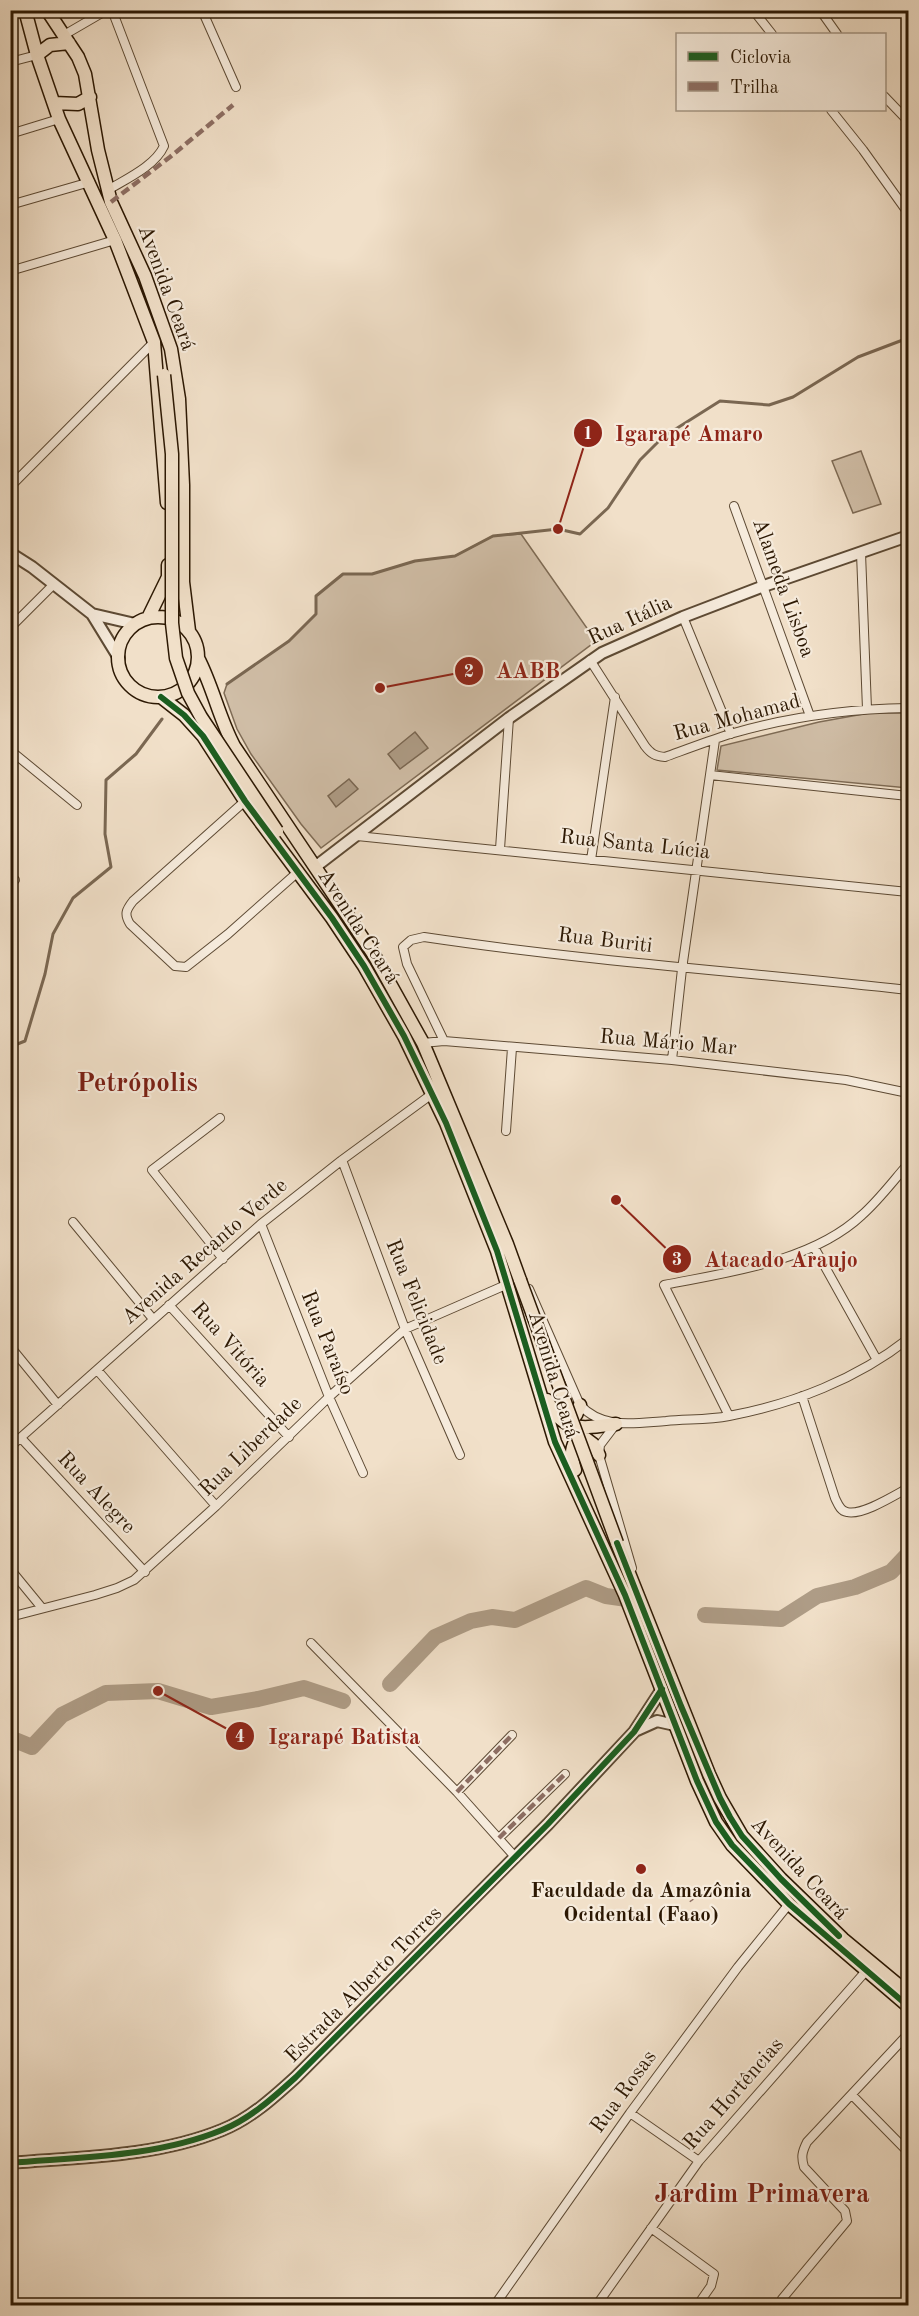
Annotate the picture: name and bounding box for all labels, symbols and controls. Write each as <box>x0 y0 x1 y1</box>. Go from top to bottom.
legend <box>676 33 886 111</box>
text: Ciclovia <box>730 49 791 67</box>
text: Trilha <box>730 79 779 97</box>
street label: Avenida Ceará <box>134 222 198 354</box>
callout: Igarapé Amaro <box>573 413 776 453</box>
text: Igarapé Amaro <box>615 424 763 446</box>
text: 1 <box>583 425 593 443</box>
street label: Alameda Lisboa <box>748 516 818 660</box>
street label: Rua Itália <box>585 592 675 650</box>
callout: AABB <box>454 651 572 691</box>
text: AABB <box>496 661 560 683</box>
text: 2 <box>464 663 474 681</box>
street label: Rua Mohamad <box>671 691 803 745</box>
street label: Rua Santa Lúcia <box>559 827 711 863</box>
street label: Avenida Ceará <box>313 866 403 988</box>
street label: Rua Buriti <box>556 925 654 957</box>
street label: Rua Mário Mar <box>599 1027 738 1059</box>
district label: Petrópolis <box>76 1070 198 1097</box>
street label: Avenida Recanto Verde <box>118 1175 292 1329</box>
street label: Rua Felicidade <box>381 1236 451 1368</box>
callout: Atacado Araujo <box>662 1239 870 1279</box>
text: Atacado Araujo <box>704 1250 858 1272</box>
text: 3 <box>672 1251 682 1269</box>
street label: Rua Paraíso <box>297 1288 357 1398</box>
street label: Rua Vitória <box>187 1299 273 1391</box>
street label: Avenida Ceará <box>524 1309 582 1441</box>
street label: Rua Liberdade <box>196 1393 306 1501</box>
street label: Rua Alegre <box>53 1448 139 1538</box>
callout: Igarapé Batista <box>225 1716 432 1756</box>
text: Igarapé Batista <box>268 1727 420 1749</box>
text: 4 <box>235 1728 245 1746</box>
street label: Avenida Ceará <box>746 1814 852 1924</box>
marker: Faculdade da Amazônia Ocidental (Faao) <box>634 1862 648 1876</box>
place label: Faculdade da Amazônia Ocidental (Faao) <box>531 1881 752 1926</box>
street label: Estrada Alberto Torres <box>282 1903 446 2067</box>
street label: Rua Hortências <box>680 2034 788 2154</box>
street label: Rua Rosas <box>587 2047 661 2137</box>
district label: Jardim Primavera <box>654 2181 870 2208</box>

